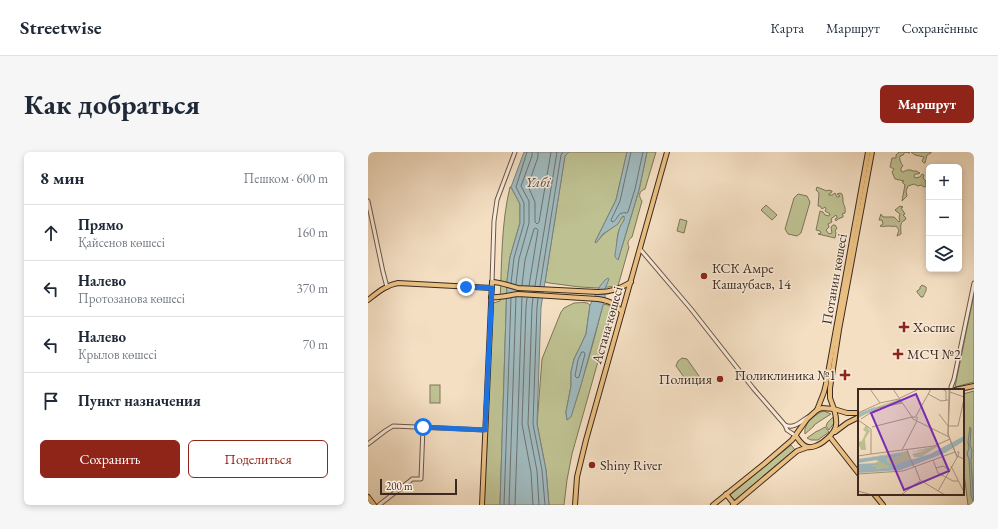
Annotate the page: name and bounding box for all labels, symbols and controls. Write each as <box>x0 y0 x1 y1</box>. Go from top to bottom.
text: Streetwise <box>20 15 102 40</box>
text: Карта <box>771 19 804 37</box>
text: Маршрут <box>826 19 880 37</box>
text: Сохранённые <box>902 19 978 37</box>
button: Маршрут <box>880 85 974 123</box>
text: Как добраться <box>24 86 200 122</box>
map controls <box>926 164 962 272</box>
button: + <box>926 164 962 200</box>
text: 8 мин <box>40 167 84 189</box>
text: Пешком · 600 m <box>244 170 328 187</box>
water label: Үлбі <box>525 172 551 191</box>
button: − <box>926 200 962 236</box>
text: Прямо <box>78 215 123 234</box>
icon: ahead <box>40 222 62 244</box>
text: 160 m <box>297 224 328 241</box>
street label: Потанин көшесі <box>817 232 851 326</box>
text: Қайсенов көшесі <box>78 234 165 251</box>
button: layers <box>926 236 962 272</box>
place label: КСК Амре Кашаубаев, 14 <box>712 259 791 293</box>
text: Налево <box>78 271 126 290</box>
marker: КСК Амре Кашаубаев, 14 <box>699 271 709 281</box>
icon: left <box>40 278 62 300</box>
route end <box>457 278 475 296</box>
text: 370 m <box>297 280 328 297</box>
street label: Астана көшесі <box>587 284 627 367</box>
text: Протозанова көшесі <box>78 290 185 307</box>
place label: Хоспис <box>912 318 956 336</box>
marker: Хоспис <box>898 321 910 333</box>
text: Налево <box>78 327 126 346</box>
icon: left <box>40 334 62 356</box>
text: 70 m <box>303 336 328 353</box>
place label: МСЧ №2 <box>907 345 961 363</box>
text: Крылов көшесі <box>78 346 157 363</box>
marker: МСЧ №2 <box>892 348 904 360</box>
place label: Поликлиника №1 <box>734 366 836 384</box>
marker: Поликлиника №1 <box>839 369 851 381</box>
place label: Полиция <box>659 370 712 388</box>
marker: Полиция <box>715 374 725 384</box>
inset map <box>858 389 964 495</box>
icon: arrive <box>40 390 62 412</box>
text: Пункт назначения <box>78 391 201 410</box>
route start <box>414 418 432 436</box>
button: Сохранить <box>40 440 180 478</box>
button: Поделиться <box>188 440 328 478</box>
place label: Shiny River <box>600 456 663 474</box>
marker: Shiny River <box>587 460 597 470</box>
scale bar <box>380 477 457 496</box>
text: 200 m <box>386 479 413 493</box>

